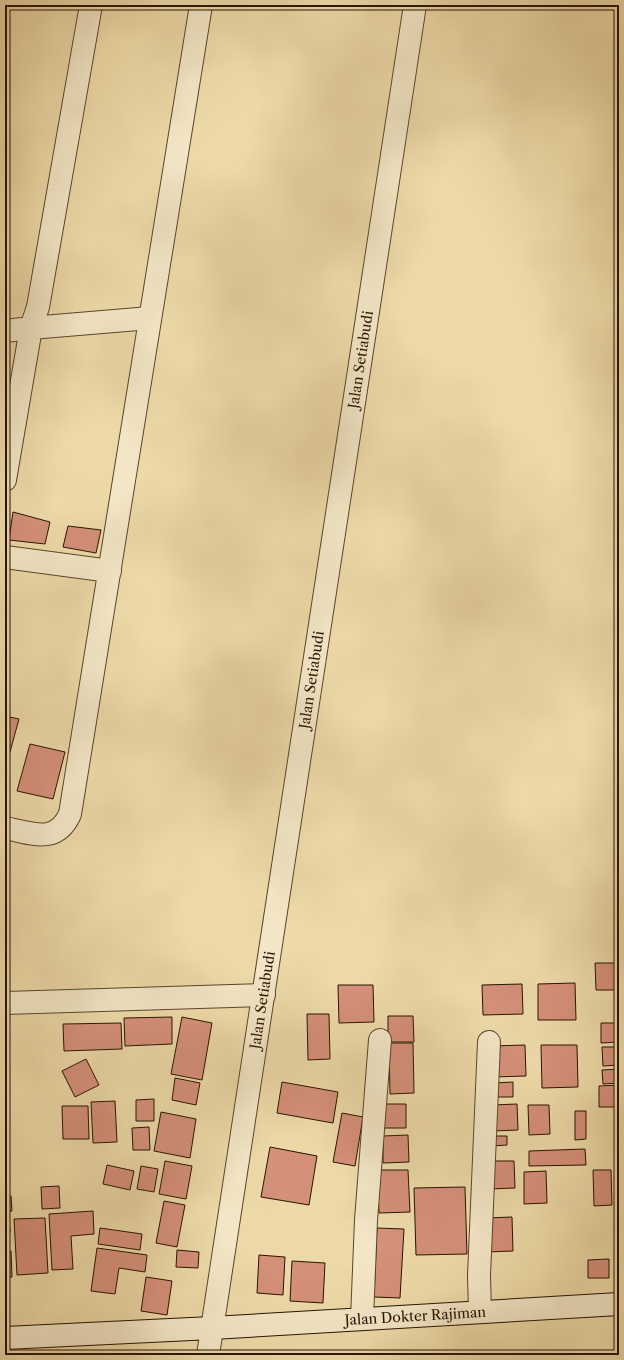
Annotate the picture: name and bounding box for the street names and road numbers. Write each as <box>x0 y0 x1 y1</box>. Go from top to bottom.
street label: Jalan Setiabudi <box>344 309 377 412</box>
street label: Jalan Setiabudi <box>295 630 328 732</box>
street label: Jalan Setiabudi <box>246 950 279 1052</box>
street label: Jalan Dokter Rajiman <box>342 1303 487 1329</box>

